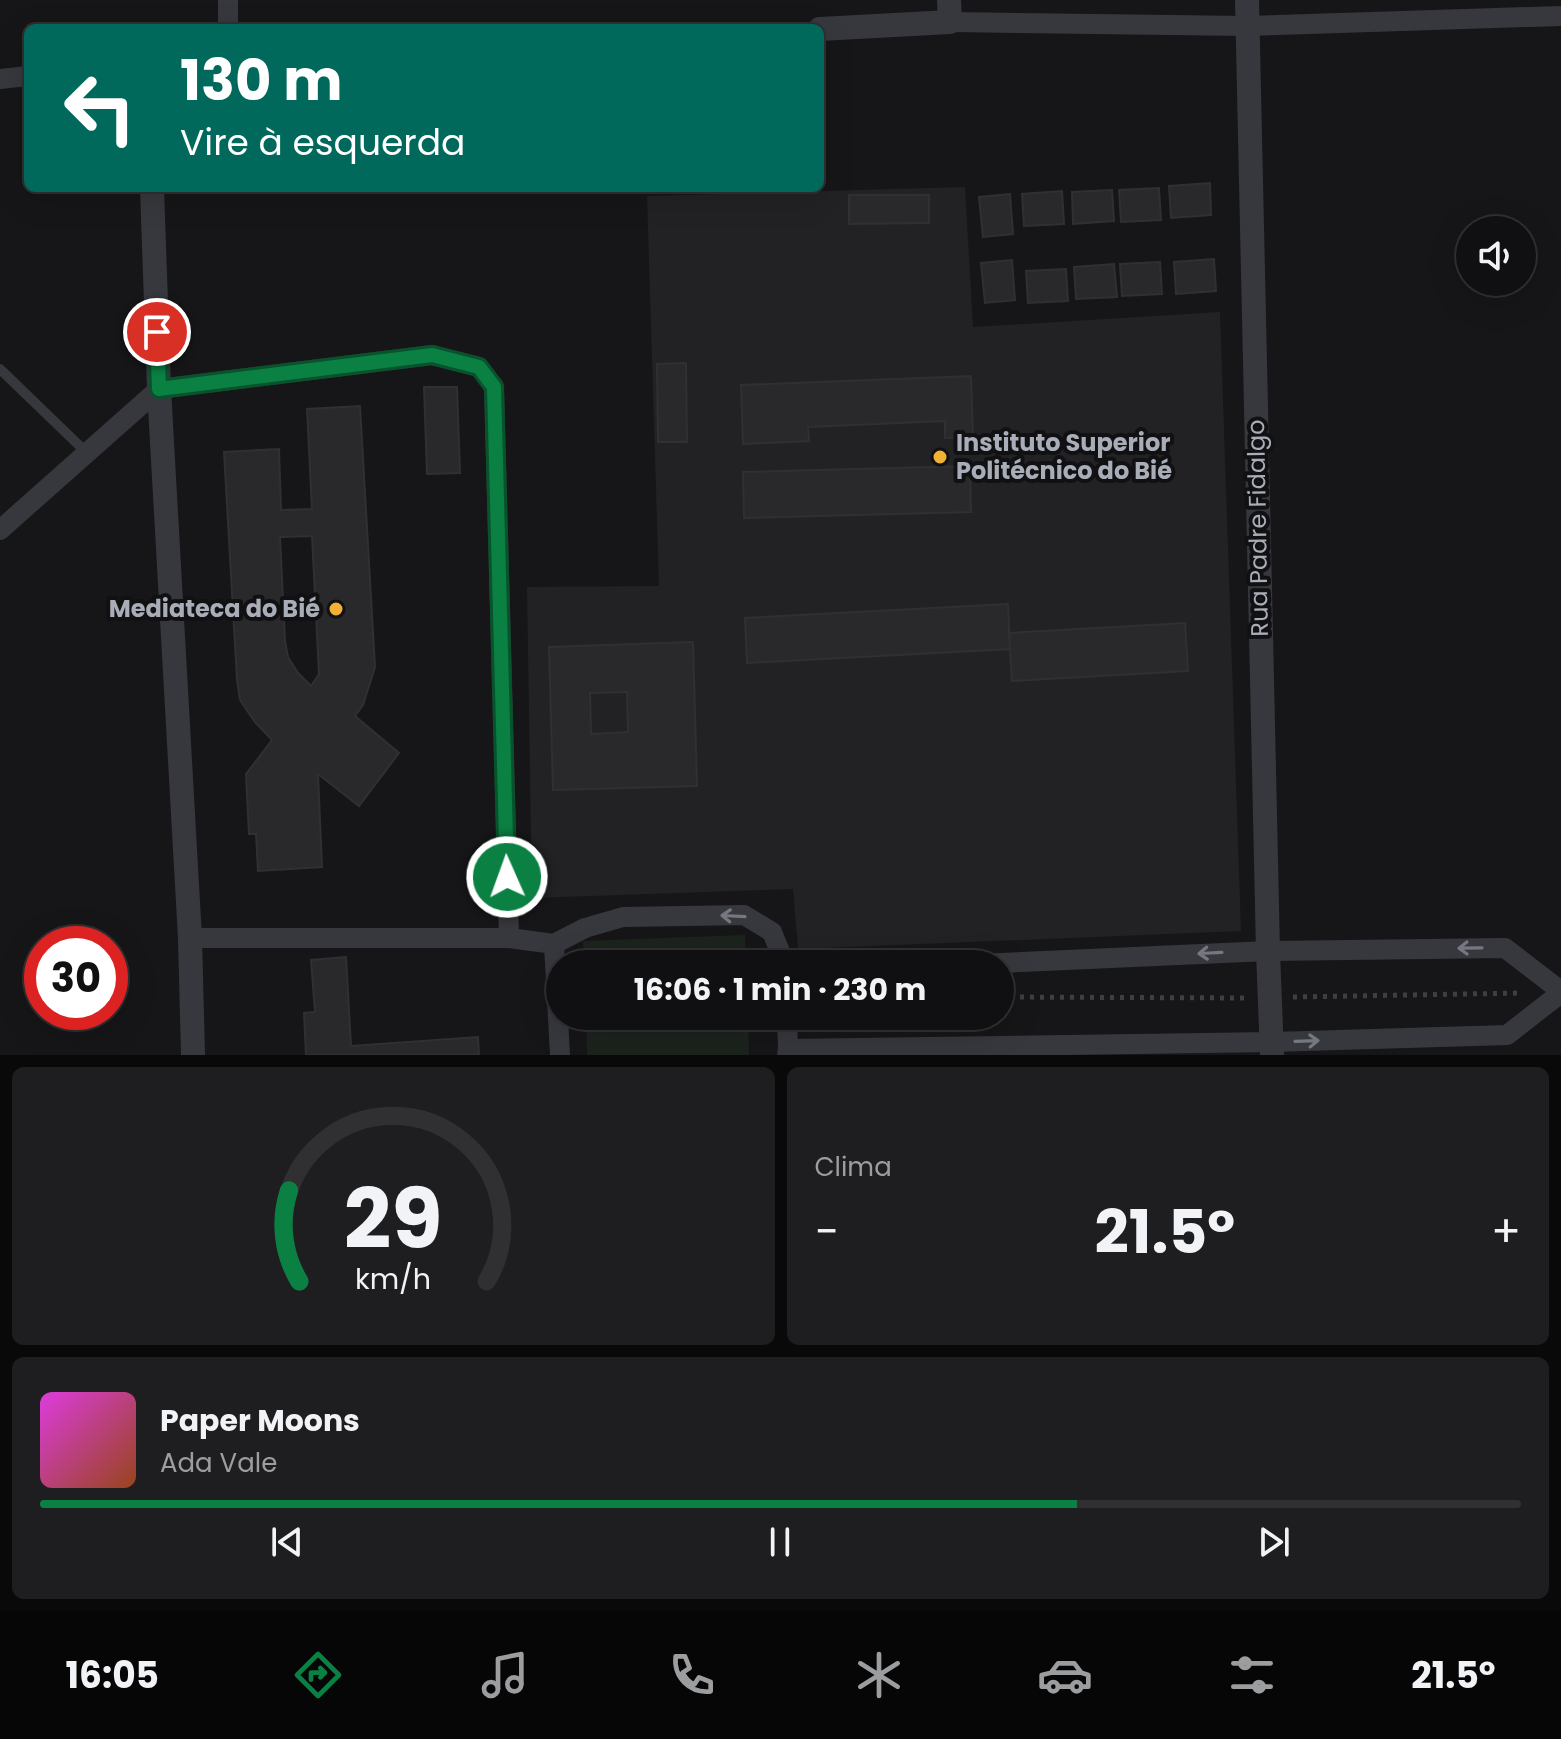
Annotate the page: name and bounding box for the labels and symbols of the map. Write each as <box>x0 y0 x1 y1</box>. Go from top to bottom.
pin <box>123 298 191 366</box>
street label: Rua Padre Fidalgo <box>1239 419 1276 637</box>
place label: Instituto Superior Politécnico do Bié <box>956 426 1172 487</box>
marker: Instituto Superior Politécnico do Bié <box>931 448 949 466</box>
place label: Mediateca do Bié <box>109 592 320 625</box>
marker: Mediateca do Bié <box>327 600 345 618</box>
position arrow <box>465 835 549 919</box>
one-way arrow <box>720 908 747 923</box>
speed limit sign: 30 <box>24 926 128 1030</box>
one-way arrow <box>1457 941 1484 956</box>
one-way arrow <box>1197 946 1224 961</box>
one-way arrow <box>1293 1033 1320 1048</box>

